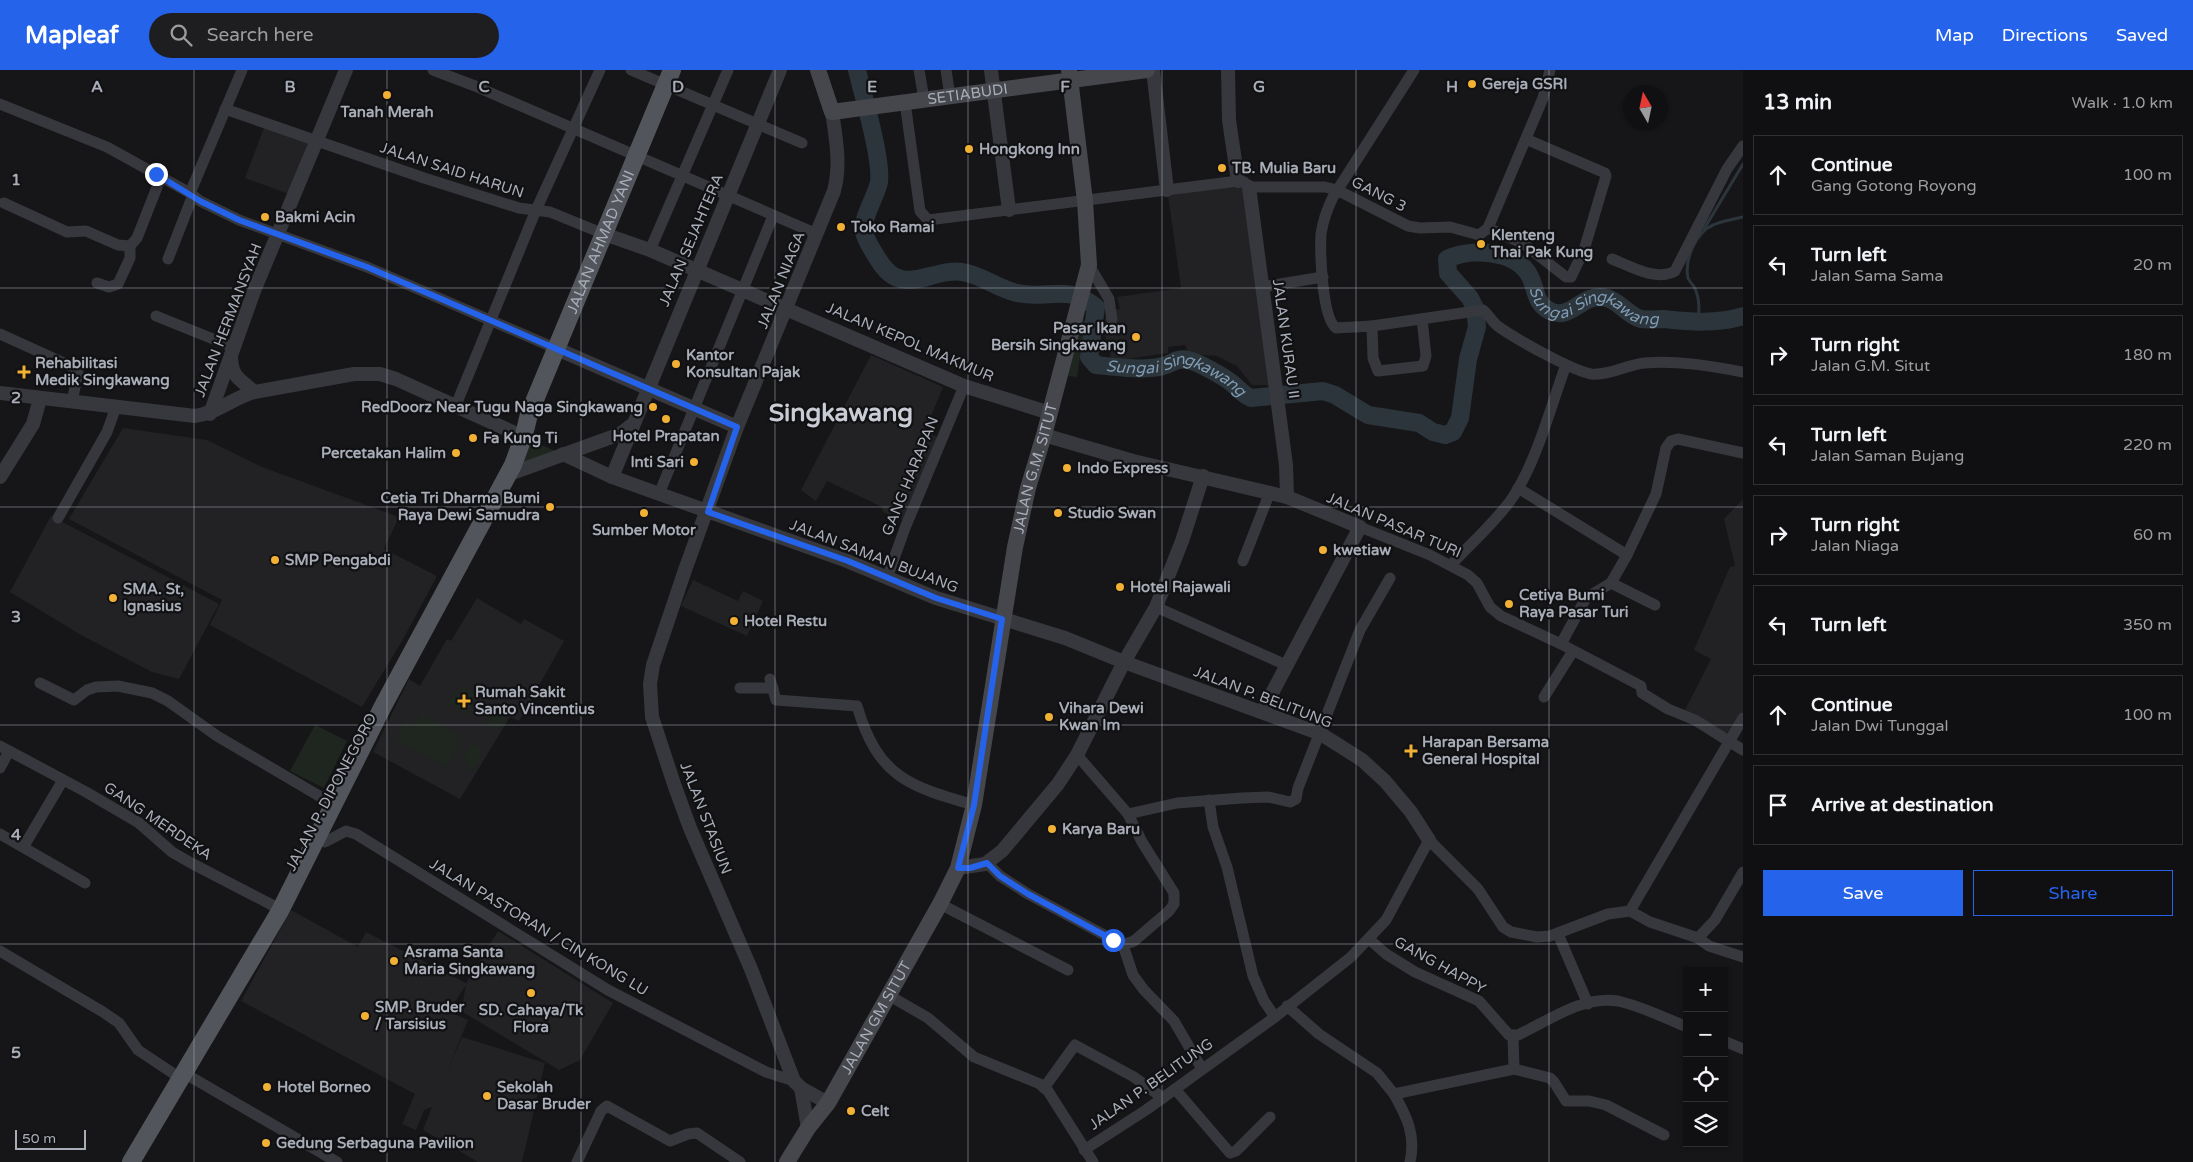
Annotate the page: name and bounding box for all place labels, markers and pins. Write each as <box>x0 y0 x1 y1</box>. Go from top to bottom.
place label: Gereja GSRI <box>1482 75 1568 94</box>
marker: Gereja GSRI <box>1466 78 1478 90</box>
marker: Tanah Merah <box>381 89 393 101</box>
place label: Tanah Merah <box>339 103 434 121</box>
place label: Hongkong Inn <box>979 140 1080 159</box>
marker: Hongkong Inn <box>963 143 975 155</box>
place label: TB. Mulia Baru <box>1231 159 1336 177</box>
marker: TB. Mulia Baru <box>1216 162 1228 174</box>
place label: Bakmi Acin <box>275 208 355 226</box>
marker: Bakmi Acin <box>259 211 271 223</box>
place label: Toko Ramai <box>850 218 934 236</box>
marker: Toko Ramai <box>835 221 847 233</box>
place label: Klenteng Thai Pak Kung <box>1490 226 1593 262</box>
marker: Klenteng Thai Pak Kung <box>1475 238 1487 250</box>
place label: Pasar Ikan Bersih Singkawang <box>991 319 1126 355</box>
marker: Pasar Ikan Bersih Singkawang <box>1130 331 1142 343</box>
place label: Kantor Konsultan Pajak <box>686 346 800 382</box>
place label: Rehabilitasi Medik Singkawang <box>35 354 170 390</box>
marker: Kantor Konsultan Pajak <box>670 358 682 370</box>
marker: Rehabilitasi Medik Singkawang <box>17 365 31 379</box>
place label: RedDoorz Near Tugu Naga Singkawang <box>361 398 643 417</box>
marker: RedDoorz Near Tugu Naga Singkawang <box>647 401 659 413</box>
marker: Hotel Prapatan <box>660 413 672 425</box>
place label: Hotel Prapatan <box>612 427 720 446</box>
place label: Fa Kung Ti <box>483 429 558 448</box>
marker: Fa Kung Ti <box>467 432 479 444</box>
place label: Percetakan Halim <box>321 444 446 462</box>
marker: Percetakan Halim <box>450 447 462 459</box>
place label: Inti Sari <box>630 453 684 471</box>
marker: Inti Sari <box>688 456 700 468</box>
place label: Indo Express <box>1077 459 1168 478</box>
marker: Indo Express <box>1061 462 1073 474</box>
place label: Cetia Tri Dharma Bumi Raya Dewi Samudra <box>380 489 540 525</box>
marker: Cetia Tri Dharma Bumi Raya Dewi Samudra <box>544 501 556 513</box>
place label: Studio Swan <box>1068 504 1156 522</box>
marker: Sumber Motor <box>638 507 650 519</box>
marker: Studio Swan <box>1052 507 1064 519</box>
place label: Sumber Motor <box>592 521 696 539</box>
place label: kwetiaw <box>1333 541 1391 559</box>
marker: kwetiaw <box>1317 544 1329 556</box>
place label: SMP Pengabdi <box>285 551 391 570</box>
marker: SMP Pengabdi <box>269 554 281 566</box>
place label: Hotel Rajawali <box>1130 578 1231 597</box>
place label: SMA. St, Ignasius <box>123 580 184 616</box>
marker: Hotel Rajawali <box>1114 581 1126 593</box>
place label: Cetiya Bumi Raya Pasar Turi <box>1519 586 1629 622</box>
marker: SMA. St, Ignasius <box>107 592 119 604</box>
marker: Cetiya Bumi Raya Pasar Turi <box>1503 598 1515 610</box>
place label: Hotel Restu <box>744 612 827 630</box>
marker: Hotel Restu <box>728 615 740 627</box>
place label: Rumah Sakit Santo Vincentius <box>475 683 595 718</box>
marker: Rumah Sakit Santo Vincentius <box>457 694 471 708</box>
place label: Vihara Dewi Kwan Im <box>1059 699 1144 734</box>
marker: Vihara Dewi Kwan Im <box>1043 711 1055 723</box>
place label: Harapan Bersama General Hospital <box>1422 733 1549 769</box>
marker: Harapan Bersama General Hospital <box>1404 744 1418 758</box>
place label: Karya Baru <box>1062 820 1140 839</box>
marker: Karya Baru <box>1046 823 1058 835</box>
place label: Asrama Santa Maria Singkawang <box>404 943 535 979</box>
marker: Asrama Santa Maria Singkawang <box>388 955 400 967</box>
marker: SD. Cahaya/Tk Flora <box>525 987 537 999</box>
place label: SMP. Bruder / Tarsisius <box>375 998 465 1033</box>
place label: SD. Cahaya/Tk Flora <box>479 1001 583 1036</box>
marker: SMP. Bruder / Tarsisius <box>359 1010 371 1022</box>
place label: Hotel Borneo <box>277 1078 371 1096</box>
place label: Sekolah Dasar Bruder <box>497 1078 591 1113</box>
marker: Hotel Borneo <box>261 1081 273 1093</box>
marker: Sekolah Dasar Bruder <box>481 1090 493 1102</box>
place label: Celt <box>861 1102 889 1120</box>
marker: Celt <box>845 1105 857 1117</box>
place label: Gedung Serbaguna Pavilion <box>276 1134 474 1153</box>
marker: Gedung Serbaguna Pavilion <box>260 1137 272 1149</box>

